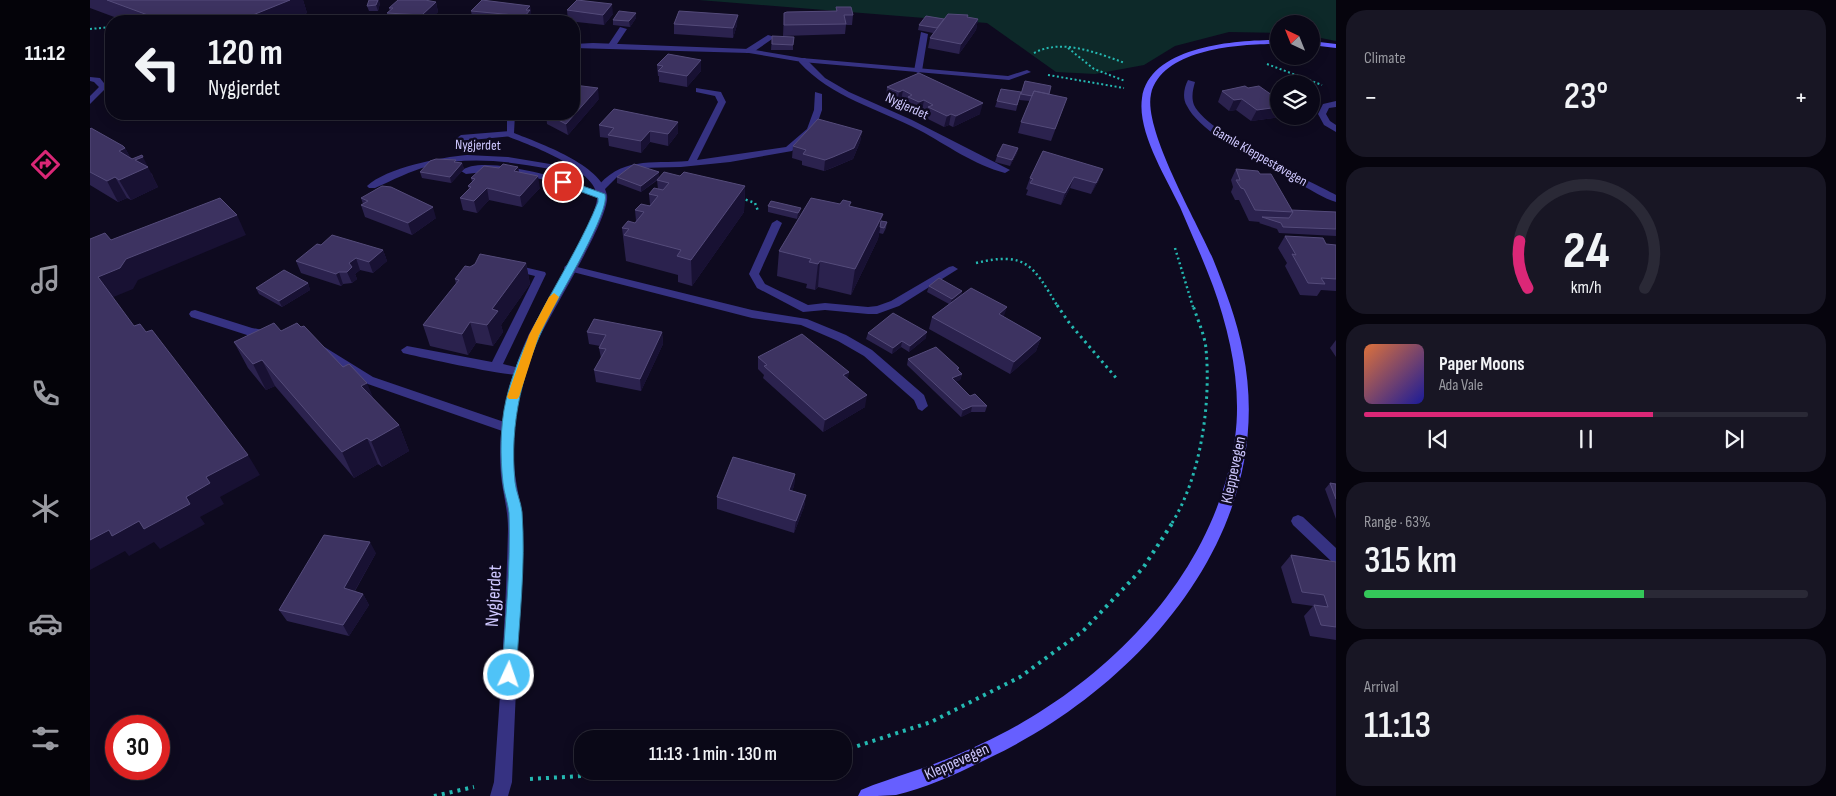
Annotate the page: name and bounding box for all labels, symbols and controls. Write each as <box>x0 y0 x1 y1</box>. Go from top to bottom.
north arrow <box>1270 15 1320 65</box>
map controls <box>1270 15 1320 125</box>
text: 120 m <box>208 32 283 75</box>
icon: left <box>125 35 190 100</box>
text: 11:12 <box>25 40 65 67</box>
text: Climate <box>1364 49 1406 68</box>
text: 23° <box>1564 74 1608 119</box>
text: Nygjerdet <box>208 75 280 102</box>
button: layers <box>1270 75 1320 125</box>
text: − <box>1364 81 1378 114</box>
text: + <box>1794 81 1808 114</box>
street label: Nygjerdet <box>883 89 931 123</box>
street label: Gamle Kleppestøvegen <box>1210 122 1310 190</box>
street label: Nygjerdet <box>455 136 501 154</box>
icon: directions <box>28 147 63 182</box>
pin <box>542 161 584 203</box>
icon: arrive <box>549 168 577 196</box>
text: 24 <box>1563 220 1609 283</box>
icon: music <box>28 262 63 297</box>
text: km/h <box>1571 277 1601 298</box>
text: Paper Moons <box>1439 353 1525 376</box>
icon: phone <box>28 376 63 411</box>
text: Ada Vale <box>1439 376 1483 395</box>
icon: previous <box>1424 425 1452 453</box>
icon: pause <box>1572 425 1600 453</box>
icon: next <box>1720 425 1748 453</box>
street label: Kleppevegen <box>1218 435 1250 505</box>
icon: climate <box>28 491 63 526</box>
text: Range · 63% <box>1364 513 1431 532</box>
text: 315 km <box>1364 538 1457 583</box>
street label: Nygjerdet <box>481 564 507 628</box>
icon: car <box>28 606 63 641</box>
position arrow <box>482 648 534 700</box>
text: Arrival <box>1364 678 1398 697</box>
text: 11:13 <box>1364 703 1431 748</box>
speed limit sign: 30 <box>105 715 170 780</box>
icon: filters <box>28 721 63 756</box>
street label: Kleppevegen <box>922 739 992 785</box>
text: 11:13 · 1 min · 130 m <box>649 743 777 766</box>

